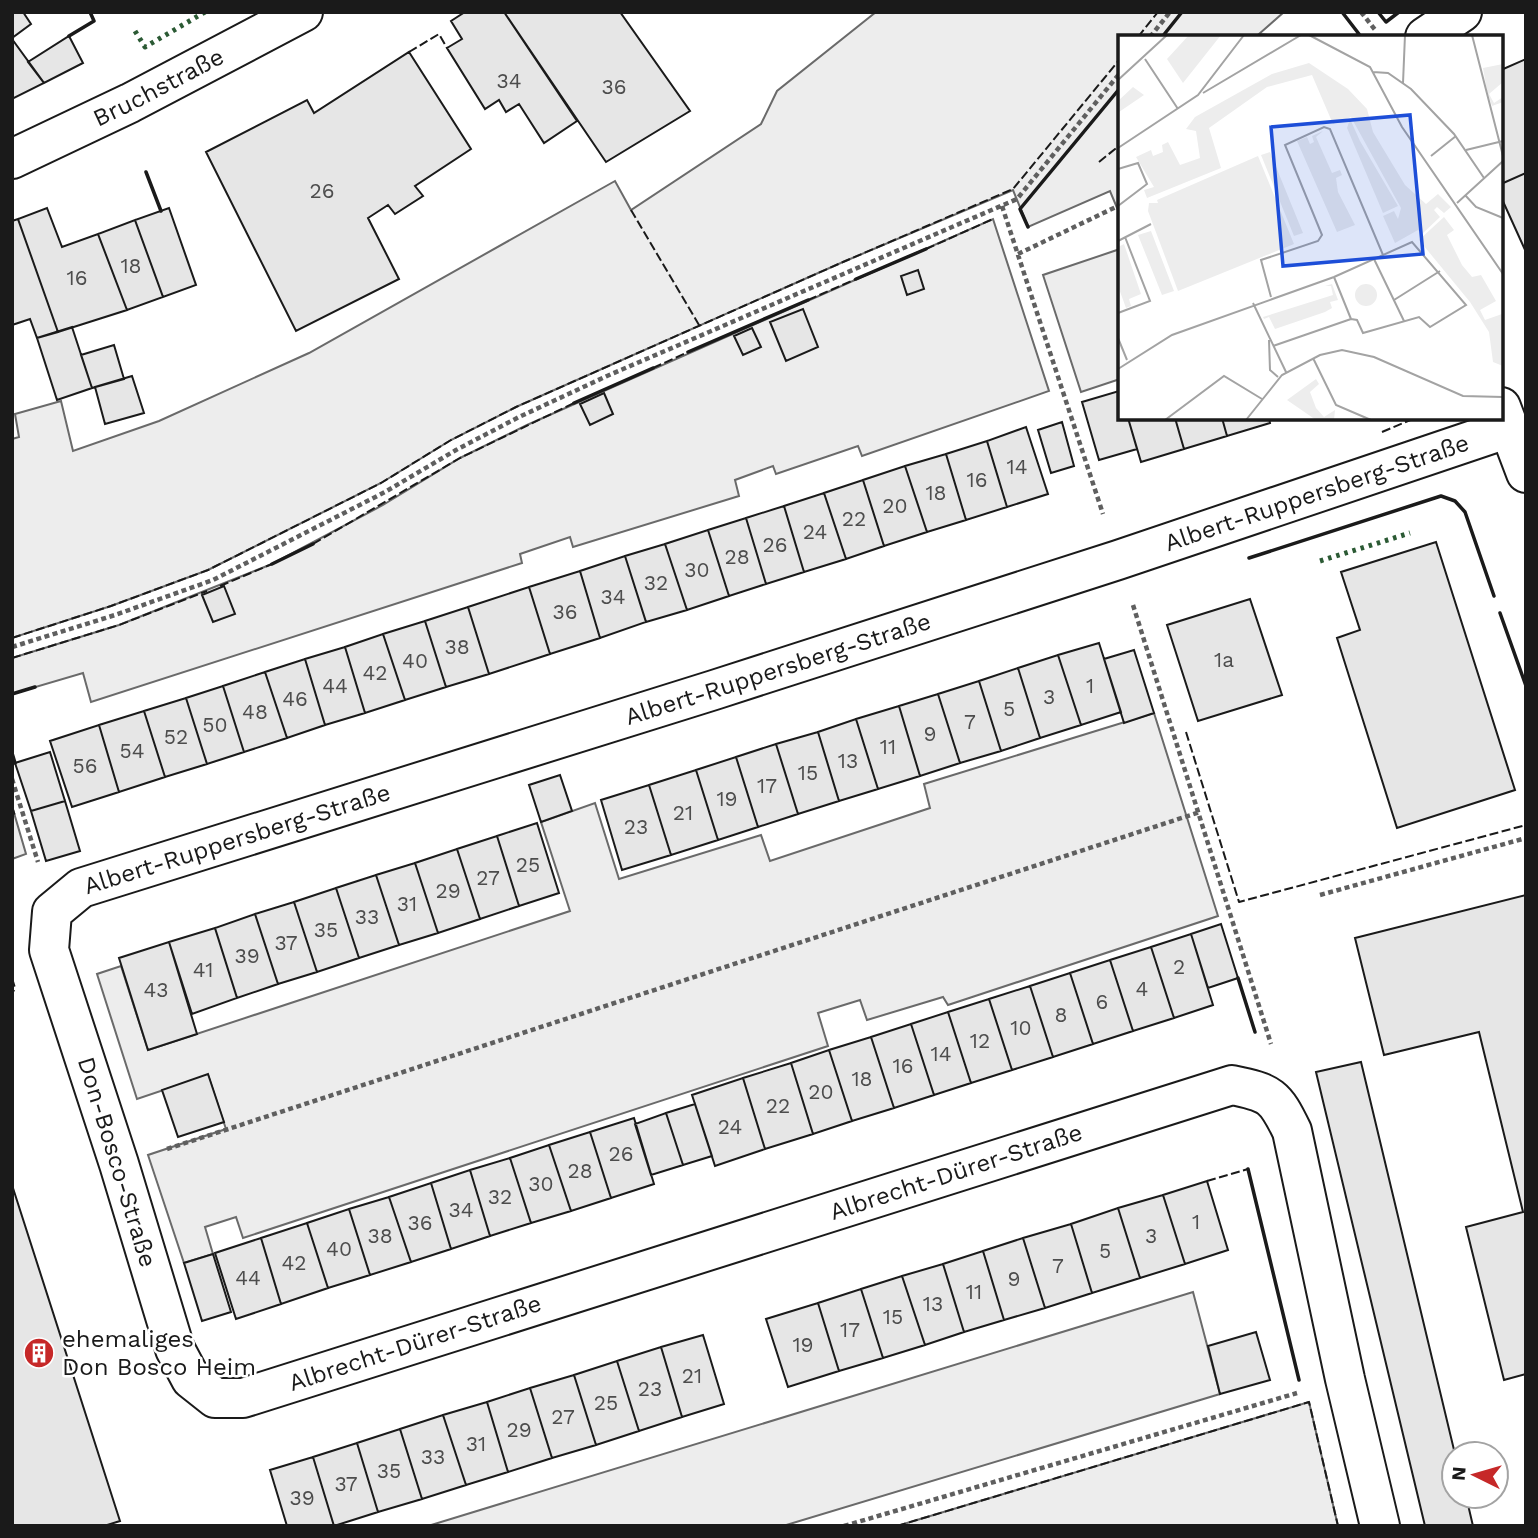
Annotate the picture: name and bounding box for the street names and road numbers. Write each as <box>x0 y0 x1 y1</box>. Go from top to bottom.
street label: Bruchstraße <box>89 42 228 132</box>
street label: Albert-Ruppersberg-Straße <box>1161 429 1473 557</box>
street label: Albert-Ruppersberg-Straße <box>622 607 934 731</box>
street label: Albert-Ruppersberg-Straße <box>80 778 394 900</box>
street label: Don-Bosco-Straße <box>72 1054 162 1270</box>
street label: Albrecht-Dürer-Straße <box>826 1118 1086 1226</box>
street label: Albrecht-Dürer-Straße <box>285 1289 545 1397</box>

